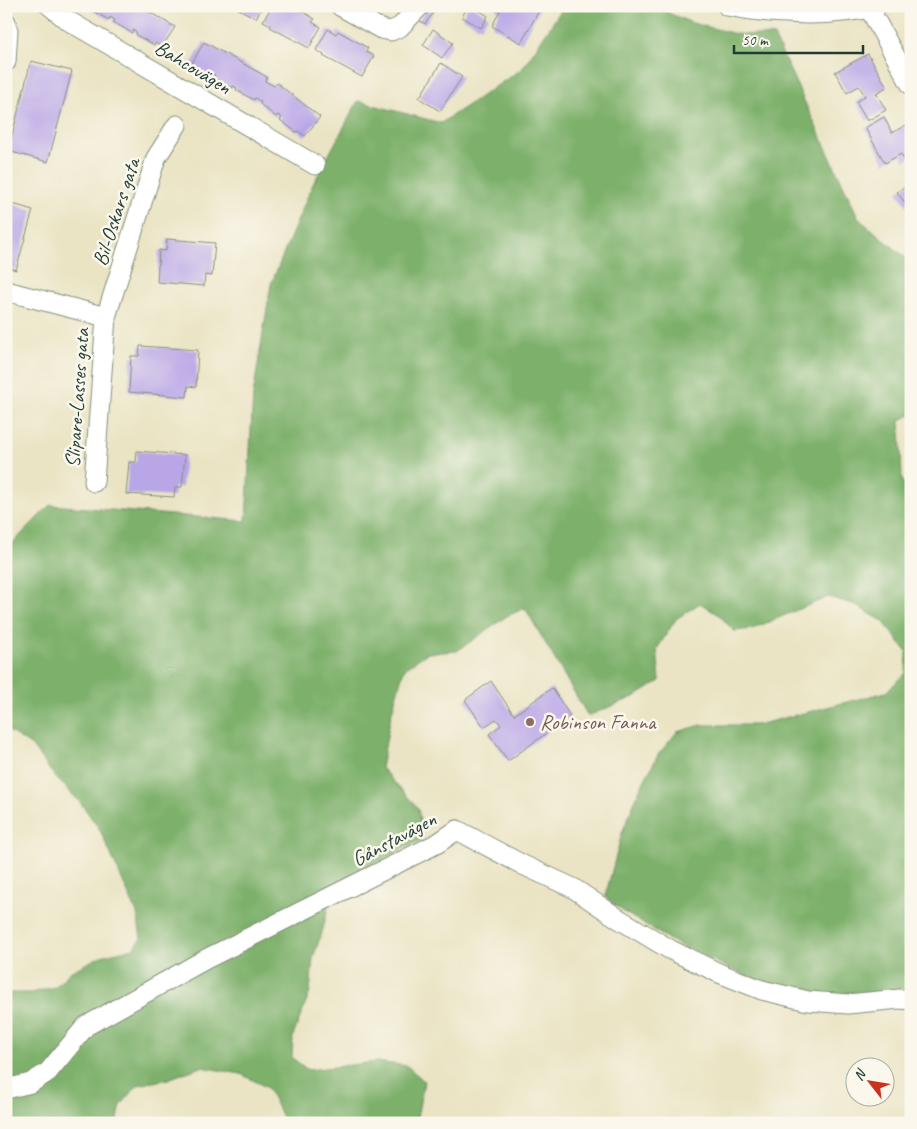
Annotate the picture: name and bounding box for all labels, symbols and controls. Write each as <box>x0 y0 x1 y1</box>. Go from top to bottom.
scale bar <box>734 22 863 54</box>
text: 50 m <box>742 31 769 50</box>
street label: Bahcovägen <box>150 34 236 100</box>
street label: Bil-Oskars gata <box>86 153 146 269</box>
street label: Slipare-Lasses gata <box>59 326 95 468</box>
place label: Robinson Fanna <box>540 709 657 735</box>
marker: Robinson Fanna <box>524 716 536 728</box>
street label: Gånstavägen <box>347 806 441 872</box>
north arrow <box>844 1056 894 1106</box>
text: N <box>850 1065 870 1084</box>

